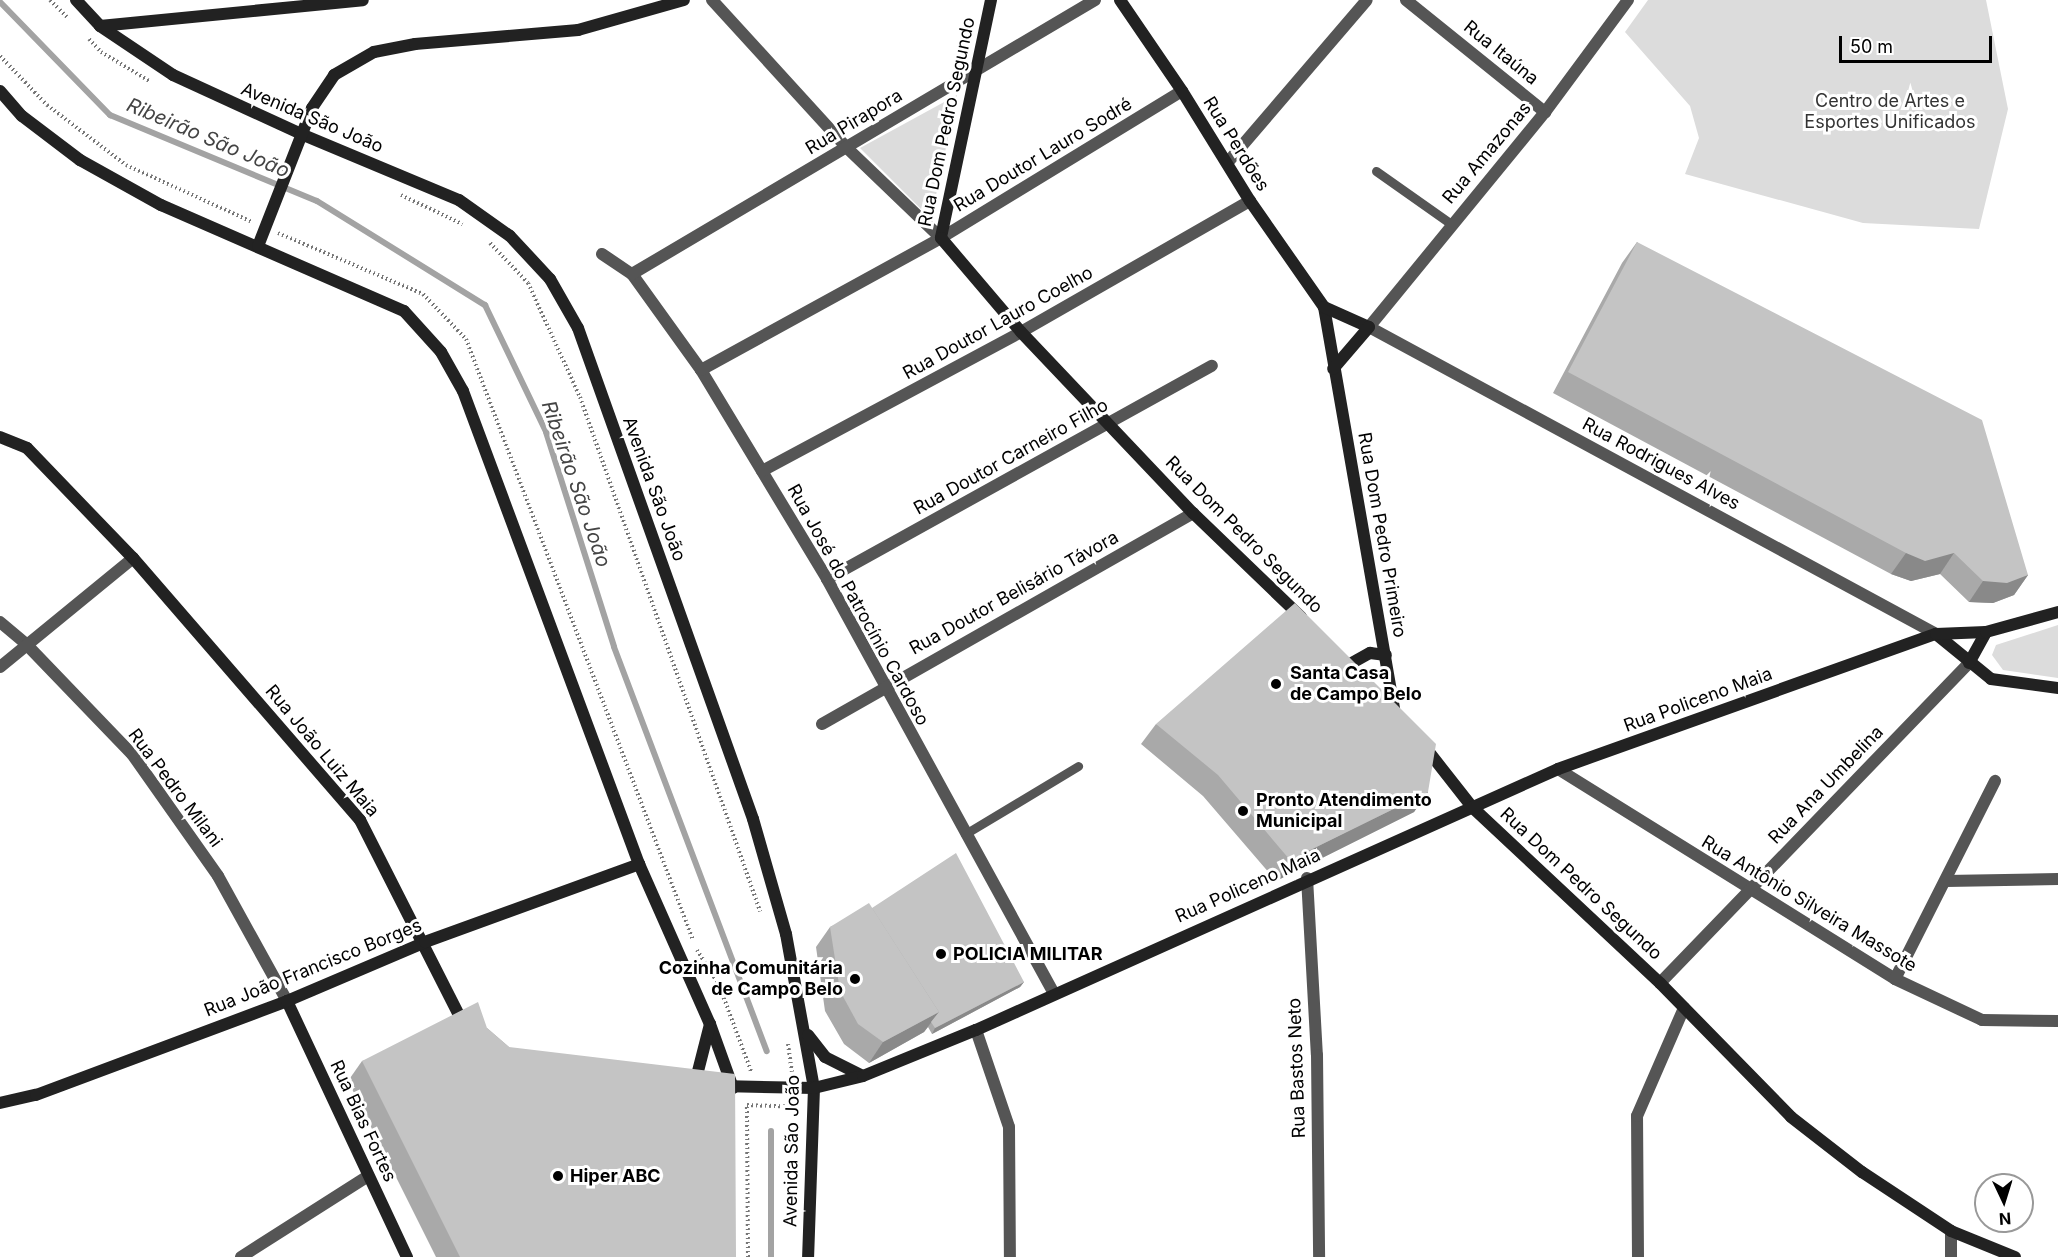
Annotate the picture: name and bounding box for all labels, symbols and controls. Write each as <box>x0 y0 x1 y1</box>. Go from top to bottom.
street label: Rua Dom Pedro Segundo <box>914 15 980 229</box>
street label: Rua Itaúna <box>1459 16 1543 90</box>
scale bar <box>1842 24 1995 62</box>
text: 50 m <box>1850 36 1893 57</box>
street label: Avenida São João <box>238 78 386 158</box>
street label: Rua Pirapora <box>802 85 906 159</box>
park label: Centro de Artes e Esportes Unificados <box>1804 91 1976 134</box>
water label: Ribeirão São João <box>123 93 293 183</box>
street label: Rua Doutor Lauro Sodré <box>950 93 1136 217</box>
street label: Rua Perdões <box>1198 93 1274 195</box>
street label: Rua Amazonas <box>1438 98 1536 208</box>
street label: Rua Doutor Lauro Coelho <box>899 262 1097 384</box>
street label: Rua Doutor Carneiro Filho <box>910 394 1112 520</box>
water label: Ribeirão São João <box>536 398 616 570</box>
street label: Rua Rodrigues Alves <box>1579 413 1743 515</box>
street label: Avenida São João <box>618 414 690 564</box>
street label: Rua Dom Pedro Primeiro <box>1353 431 1411 639</box>
street label: Rua Dom Pedro Segundo <box>1161 452 1327 618</box>
street label: Rua José do Patrocínio Cardoso <box>782 481 934 729</box>
street label: Rua Doutor Belisário Távora <box>906 526 1122 660</box>
place label: Santa Casa de Campo Belo <box>1290 663 1422 706</box>
street label: Rua Policeno Maia <box>1621 663 1775 737</box>
marker: Santa Casa de Campo Belo <box>1267 675 1285 693</box>
street label: Rua João Luiz Maia <box>260 681 384 821</box>
street label: Rua Ana Umbelina <box>1764 721 1888 849</box>
street label: Rua Pedro Milani <box>123 725 227 851</box>
place label: Pronto Atendimento Municipal <box>1256 790 1432 832</box>
marker: Pronto Atendimento Municipal <box>1234 802 1252 820</box>
street label: Rua Dom Pedro Segundo <box>1496 803 1666 965</box>
street label: Rua Antônio Silveira Massote <box>1698 831 1920 977</box>
street label: Rua Policeno Maia <box>1172 844 1324 928</box>
street label: Rua João Francisco Borges <box>201 914 425 1022</box>
place label: POLICIA MILITAR <box>953 943 1103 965</box>
marker: POLICIA MILITAR <box>934 947 948 961</box>
place label: Cozinha Comunitária de Campo Belo <box>659 958 843 1000</box>
marker: Cozinha Comunitária de Campo Belo <box>848 972 862 986</box>
street label: Rua Bastos Neto <box>1284 997 1310 1139</box>
street label: Rua Bias Fortes <box>325 1057 401 1185</box>
street label: Avenida São João <box>780 1075 804 1227</box>
place label: Hiper ABC <box>570 1165 661 1187</box>
marker: Hiper ABC <box>551 1169 565 1183</box>
north arrow <box>1974 1173 2034 1233</box>
text: N <box>1998 1209 2012 1229</box>

